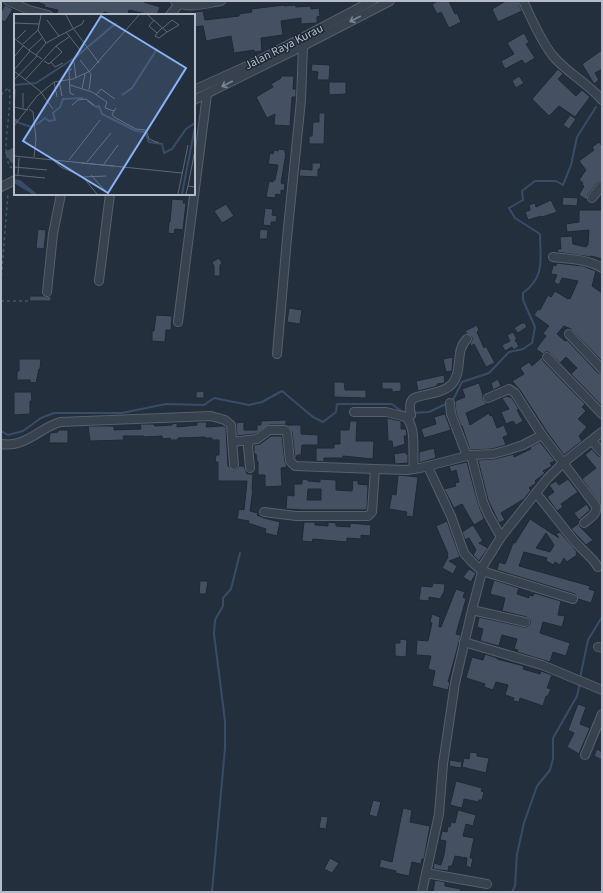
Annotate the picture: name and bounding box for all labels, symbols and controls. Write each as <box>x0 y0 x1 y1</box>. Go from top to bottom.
inset map <box>14 14 195 195</box>
one-way arrow <box>349 16 361 23</box>
street label: Jalan Raya Kurau <box>242 20 326 74</box>
one-way arrow <box>221 81 233 88</box>

